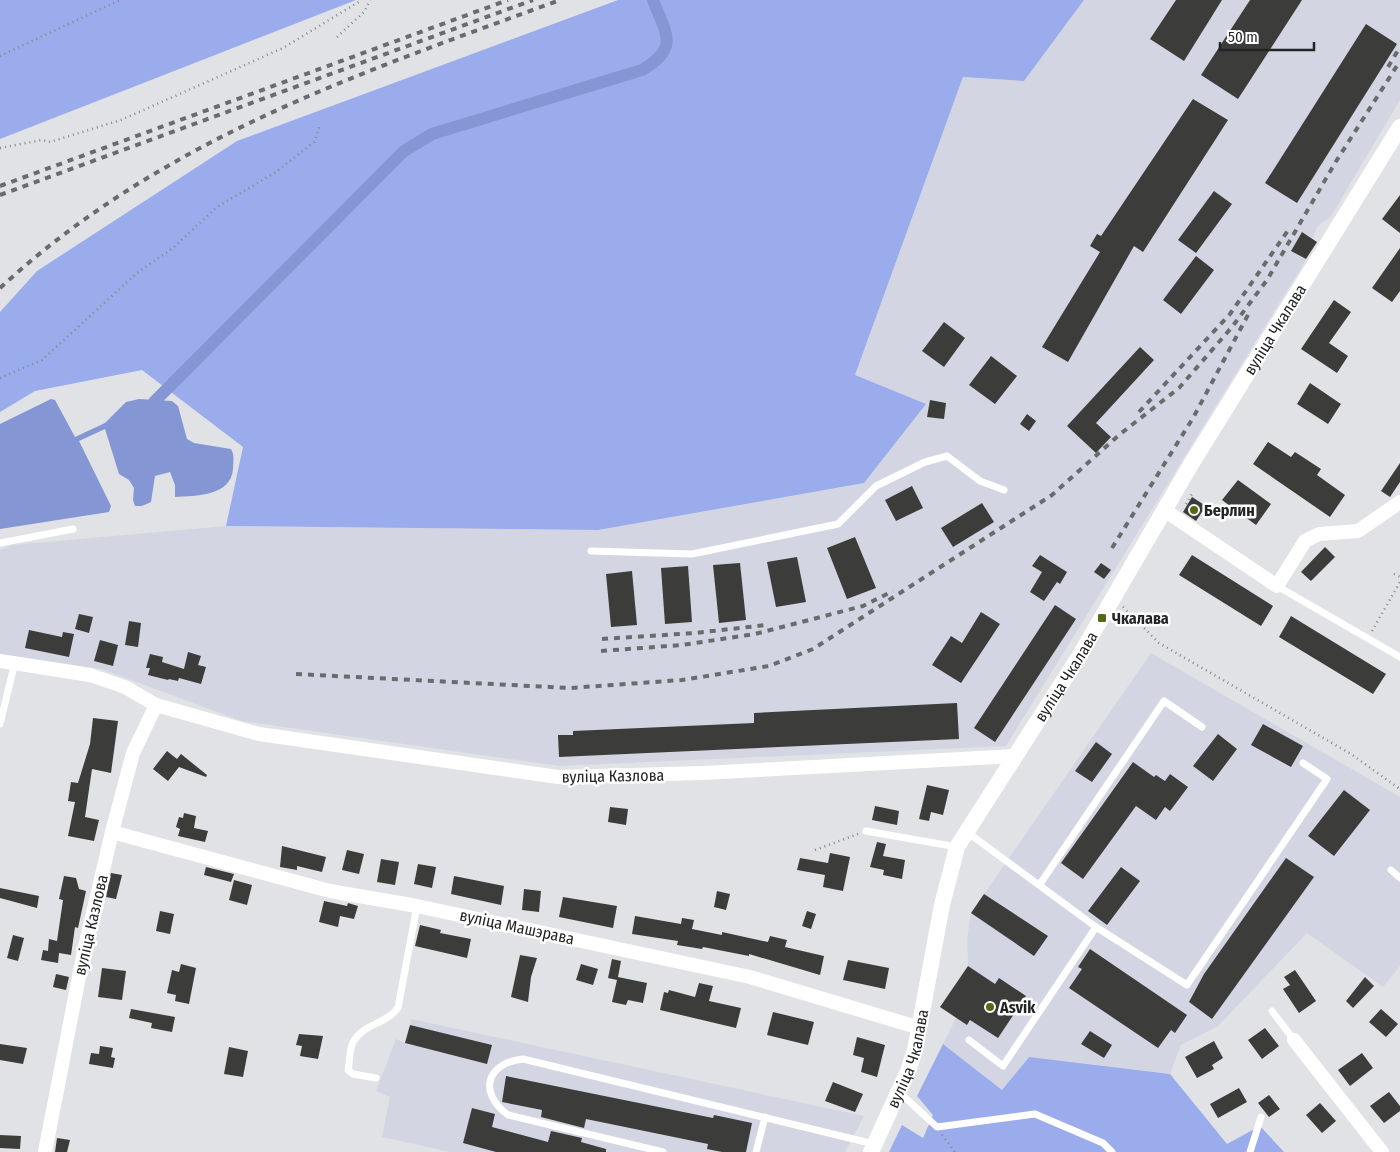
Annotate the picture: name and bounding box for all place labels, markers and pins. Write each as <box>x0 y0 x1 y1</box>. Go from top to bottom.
place label: Берлин <box>1204 501 1255 520</box>
marker: Берлин <box>1188 504 1200 516</box>
place label: Чкалава <box>1112 609 1169 628</box>
marker: Чкалава <box>1096 612 1108 624</box>
place label: Asvik <box>999 998 1036 1017</box>
marker: Asvik <box>984 1001 996 1013</box>

